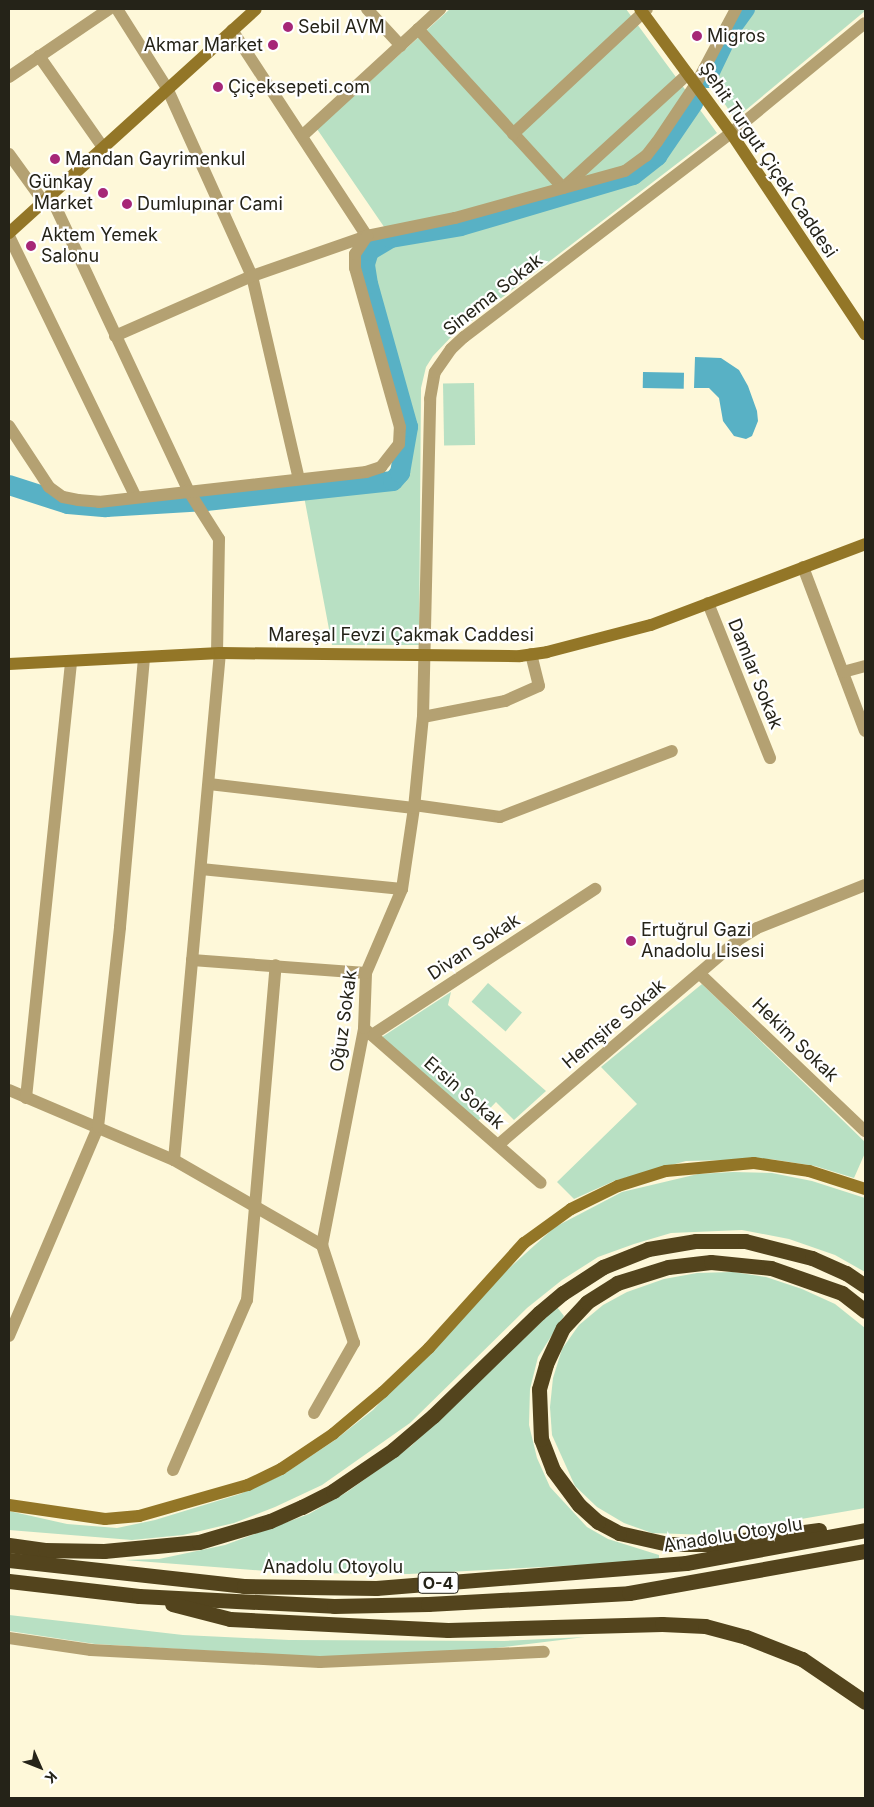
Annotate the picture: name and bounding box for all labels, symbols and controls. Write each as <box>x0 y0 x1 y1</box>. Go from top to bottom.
place label: Sebil AVM <box>298 16 385 38</box>
marker: Sebil AVM <box>282 21 294 33</box>
place label: Migros <box>707 25 765 47</box>
marker: Migros <box>691 30 703 42</box>
place label: Akmar Market <box>144 34 263 56</box>
marker: Akmar Market <box>267 39 279 51</box>
street label: Şehit Turgut Çiçek Caddesi <box>694 58 842 262</box>
place label: Çiçeksepeti.com <box>228 76 370 98</box>
marker: Çiçeksepeti.com <box>212 81 224 93</box>
place label: Mandan Gayrimenkul <box>65 148 245 170</box>
marker: Mandan Gayrimenkul <box>49 153 61 165</box>
place label: Günkay Market <box>28 172 93 214</box>
marker: Günkay Market <box>97 187 109 199</box>
place label: Dumlupınar Cami <box>137 193 283 215</box>
marker: Dumlupınar Cami <box>121 198 133 210</box>
place label: Aktem Yemek Salonu <box>41 225 158 268</box>
marker: Aktem Yemek Salonu <box>25 240 37 252</box>
street label: Sinema Sokak <box>439 249 547 341</box>
street label: Damlar Sokak <box>723 616 787 732</box>
street label: Mareşal Fevzi Çakmak Caddesi <box>268 624 534 646</box>
street label: Divan Sokak <box>424 909 524 985</box>
place label: Ertuğrul Gazi Anadolu Lisesi <box>641 920 764 962</box>
marker: Ertuğrul Gazi Anadolu Lisesi <box>625 935 637 947</box>
street label: Oğuz Sokak <box>326 969 362 1073</box>
street label: Hemşire Sokak <box>558 975 670 1073</box>
street label: Hekim Sokak <box>748 994 842 1086</box>
street label: Ersin Sokak <box>419 1052 509 1134</box>
street label: Anadolu Otoyolu <box>662 1513 804 1557</box>
street label: Anadolu Otoyolu <box>263 1556 403 1578</box>
road number: O-4 <box>417 1570 459 1596</box>
north arrow <box>15 1742 65 1792</box>
text: K <box>42 1768 61 1787</box>

